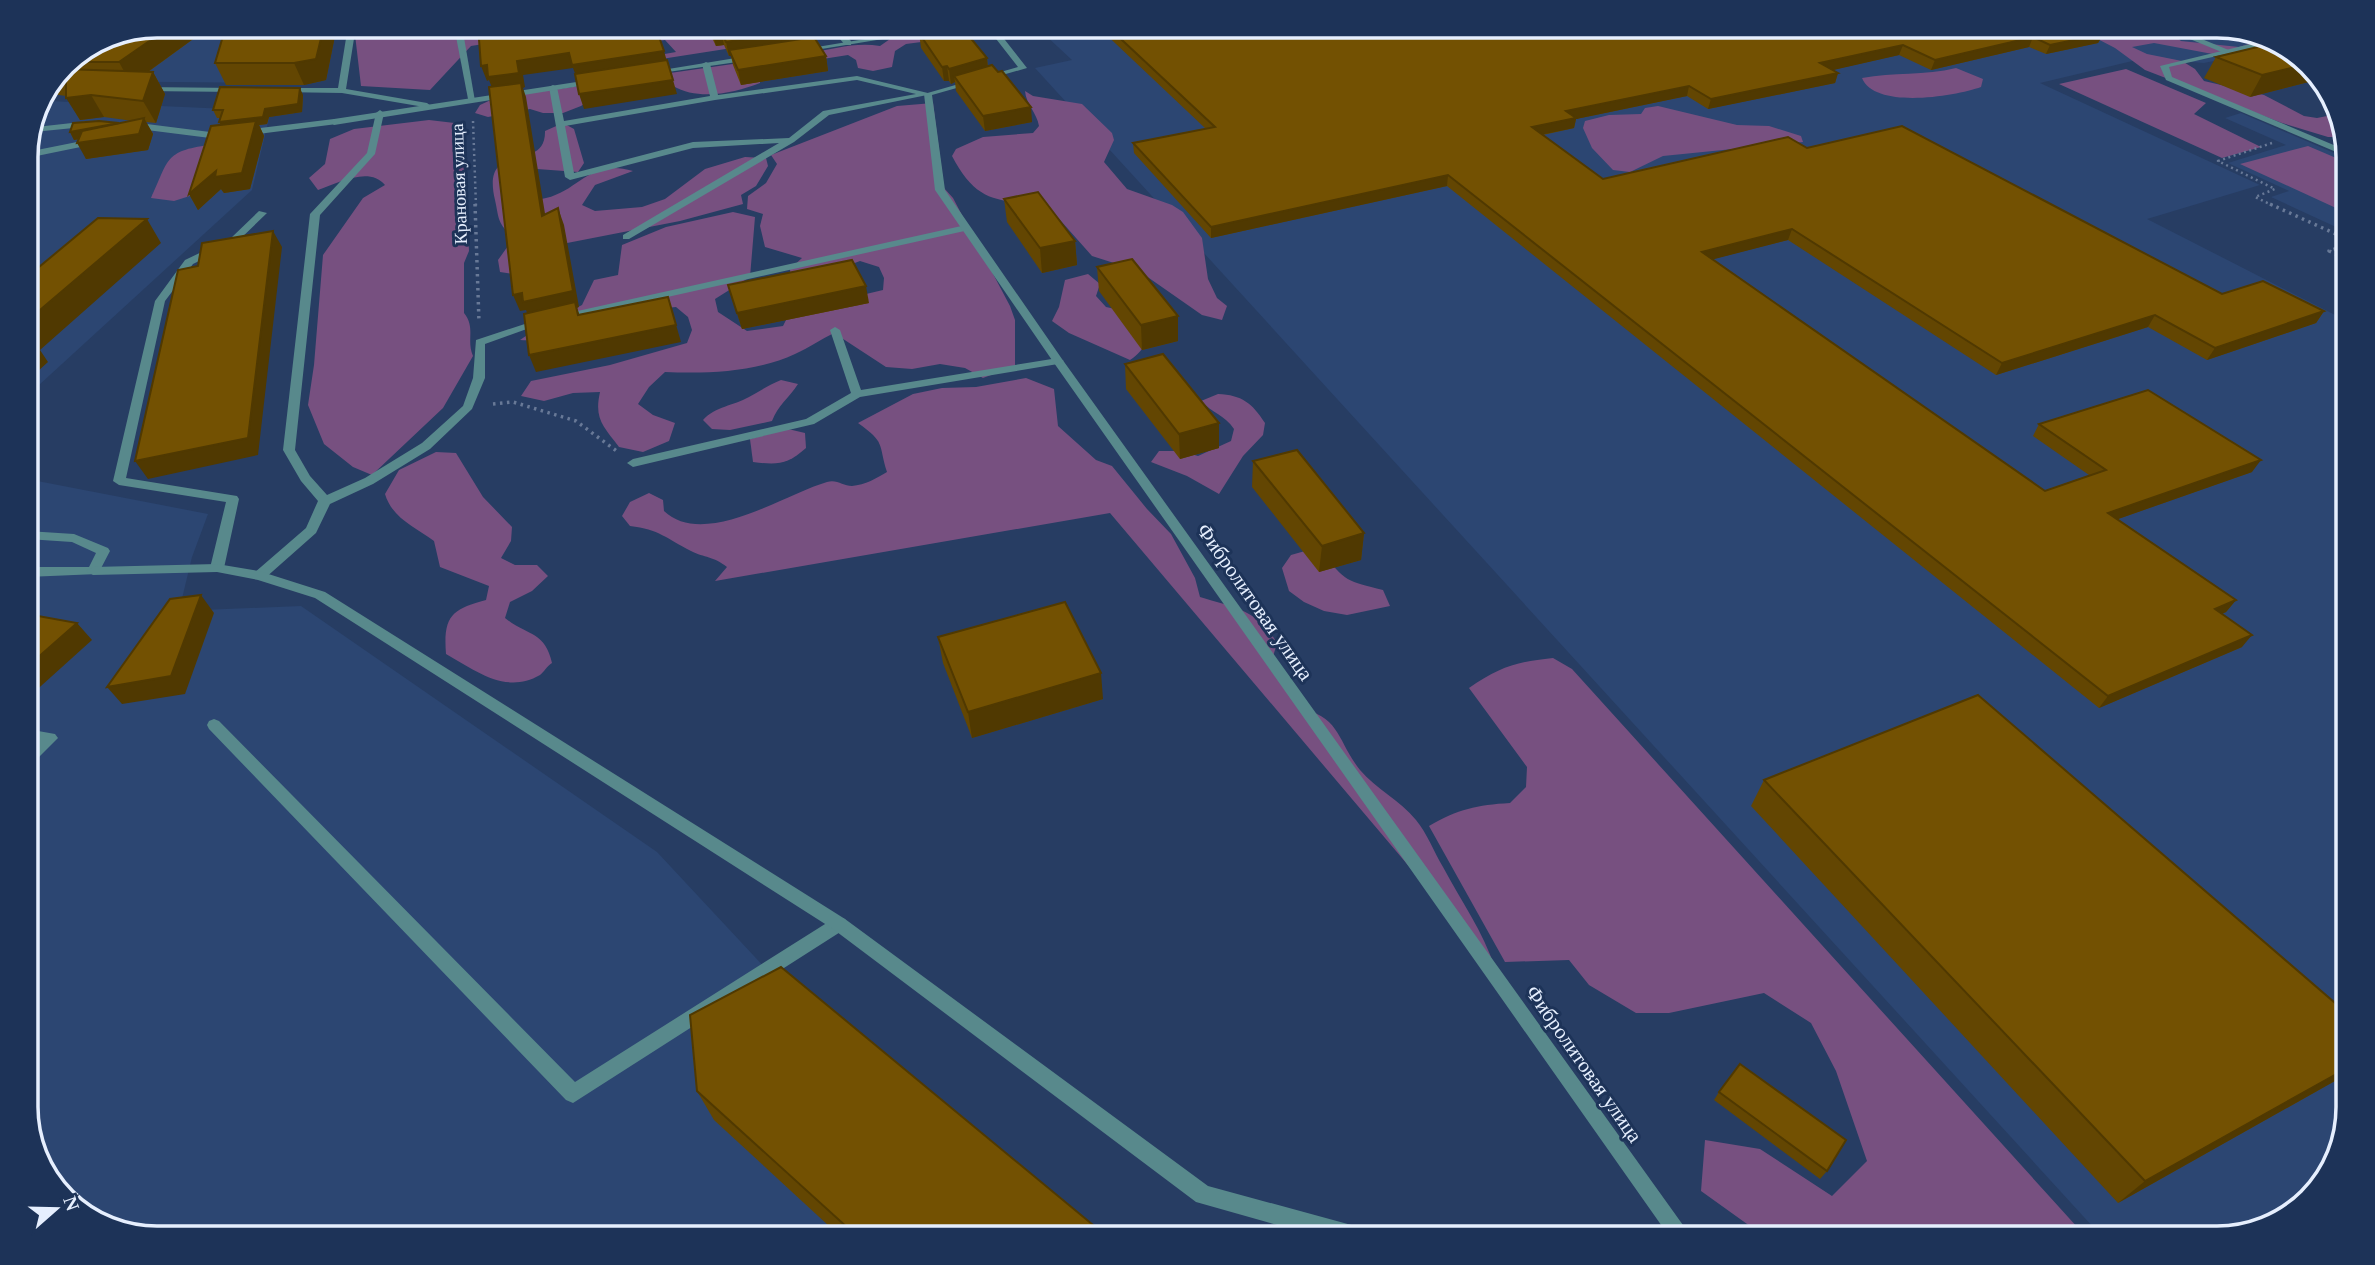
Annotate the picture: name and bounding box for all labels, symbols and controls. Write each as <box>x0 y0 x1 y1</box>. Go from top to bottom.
street label: Крановая улица <box>447 123 471 245</box>
street label: Фибролитовая улица <box>1192 519 1319 686</box>
street label: Фибролитовая улица <box>1521 981 1648 1148</box>
north arrow <box>21 1174 91 1244</box>
text: N <box>59 1193 84 1214</box>

